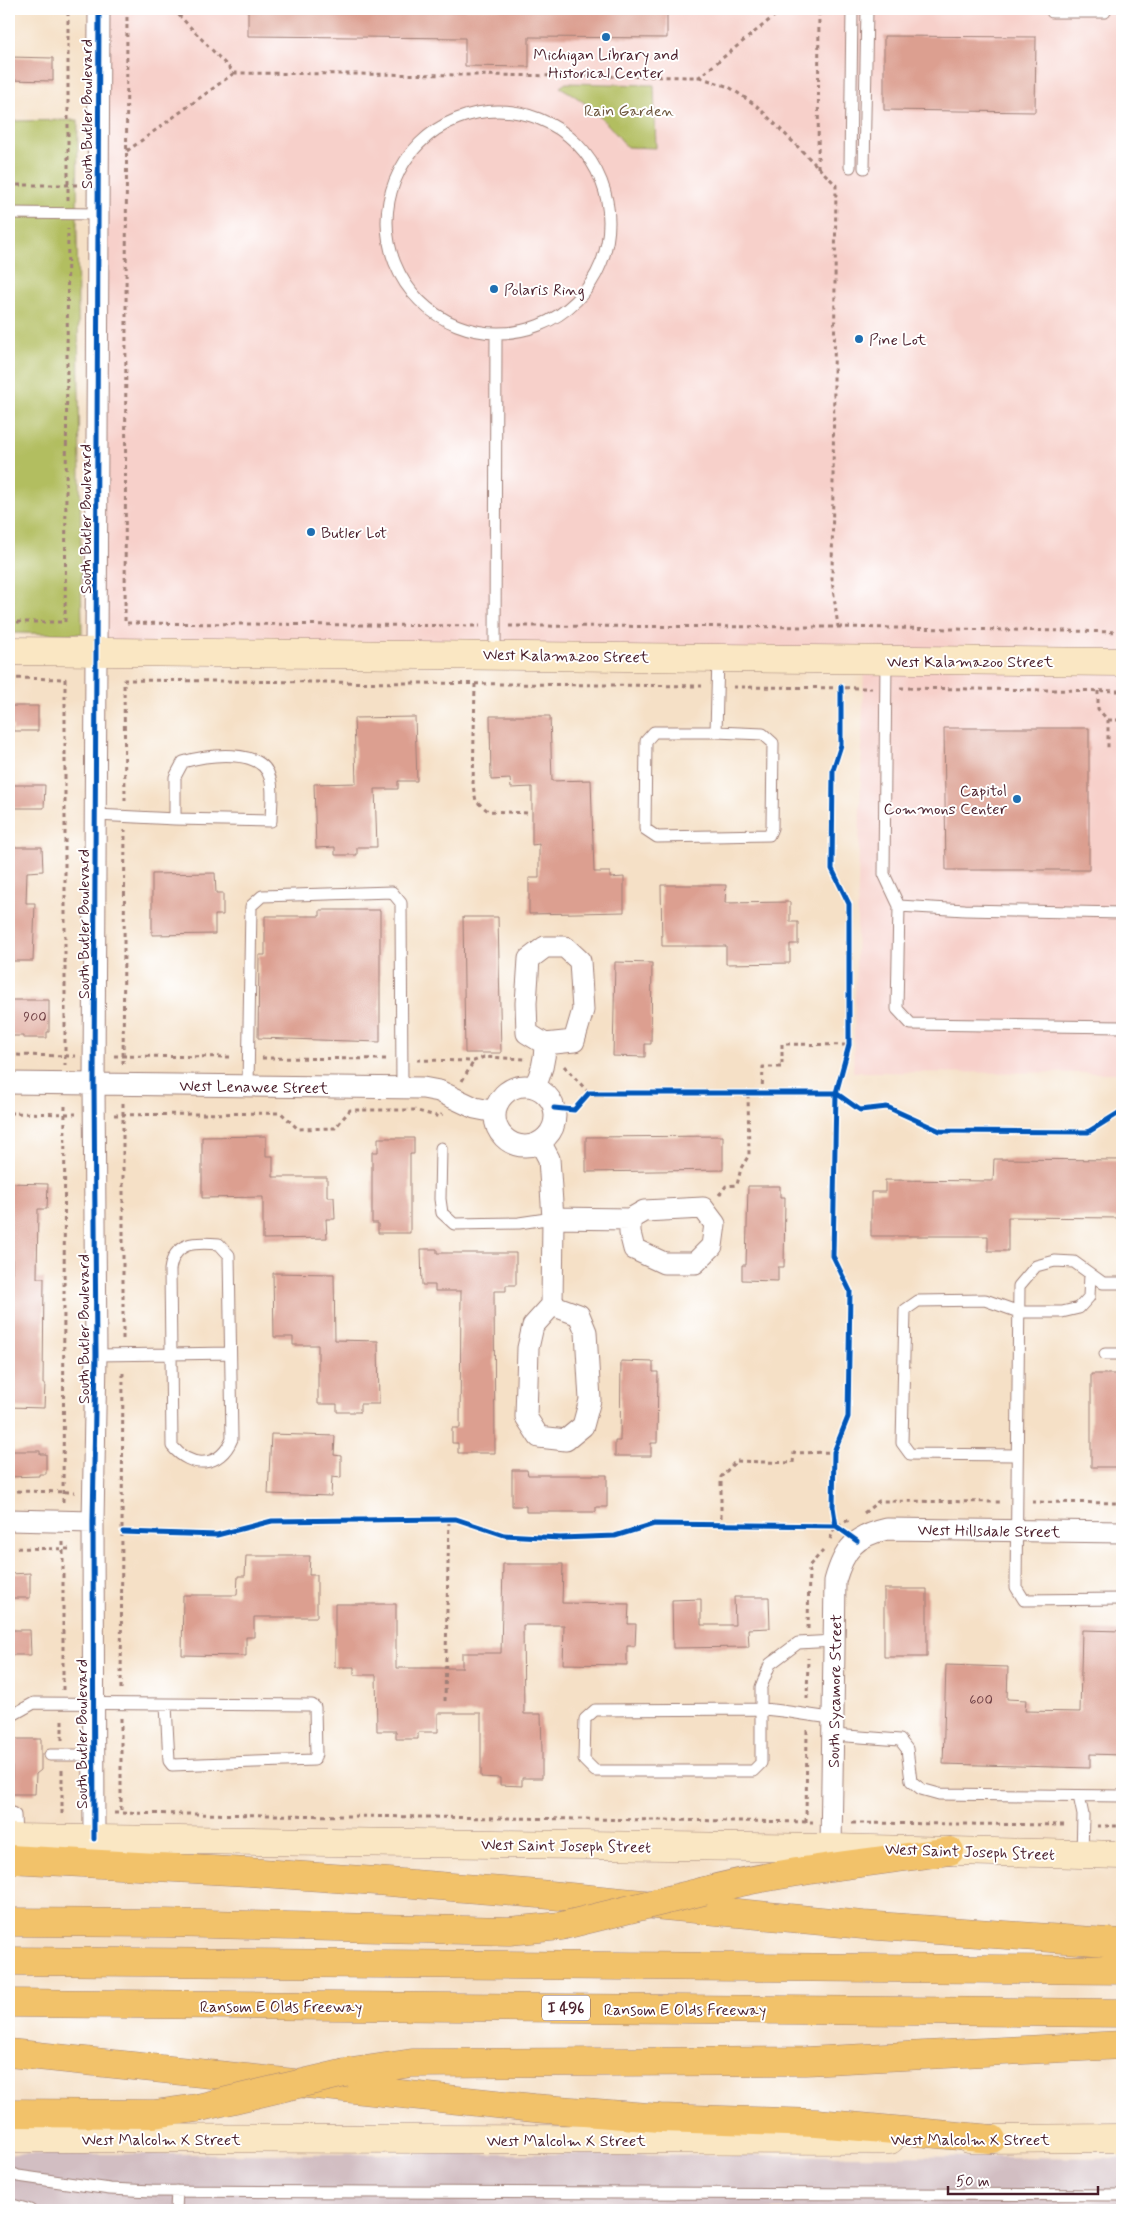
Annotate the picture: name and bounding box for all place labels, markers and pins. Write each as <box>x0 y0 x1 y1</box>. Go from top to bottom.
marker: Michigan Library and Historical Center <box>600 31 612 43</box>
place label: Michigan Library and Historical Center <box>533 45 679 84</box>
place label: Polaris Ring <box>504 280 585 301</box>
marker: Polaris Ring <box>488 283 500 295</box>
place label: Pine Lot <box>869 330 927 351</box>
marker: Pine Lot <box>853 333 865 345</box>
place label: Butler Lot <box>321 523 388 544</box>
marker: Butler Lot <box>305 526 317 538</box>
place label: Capitol Commons Center <box>884 781 1008 820</box>
marker: Capitol Commons Center <box>1011 793 1023 805</box>

